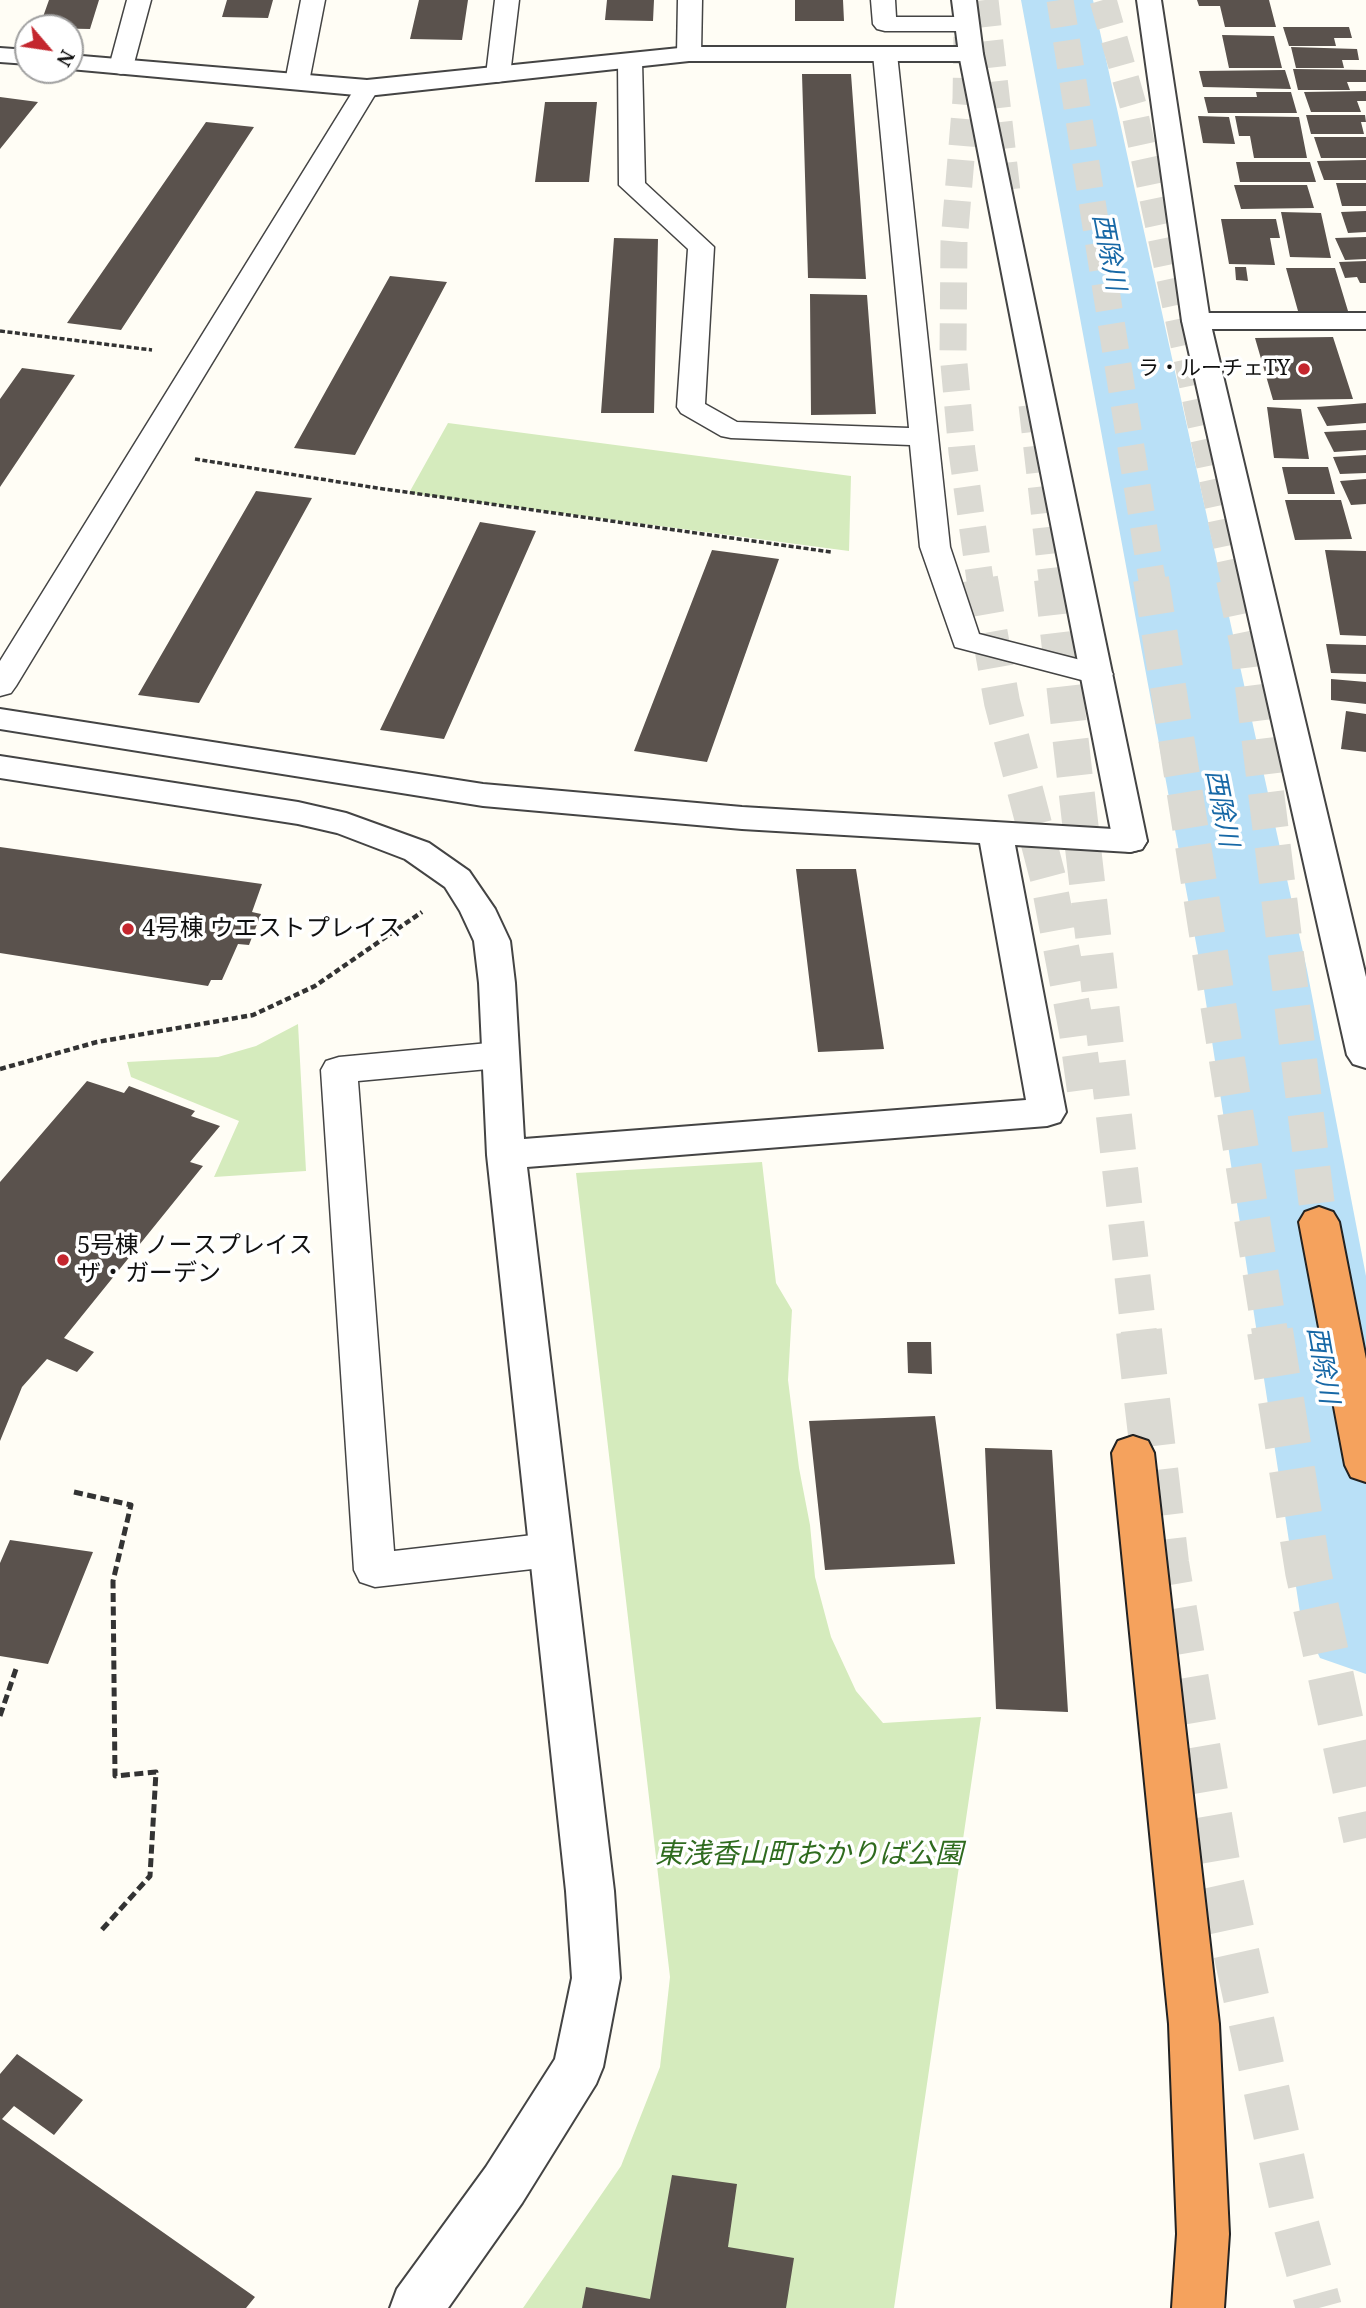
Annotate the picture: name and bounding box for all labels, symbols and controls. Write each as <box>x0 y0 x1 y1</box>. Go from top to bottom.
north arrow <box>14 14 84 84</box>
text: N <box>51 45 81 71</box>
water label: 西除川 <box>1085 211 1131 293</box>
place label: ラ・ルーチェTY <box>1138 356 1290 382</box>
marker: ラ・ルーチェTY <box>1296 361 1312 377</box>
water label: 西除川 <box>1198 767 1244 849</box>
place label: 4号棟 ウエストプレイス <box>142 915 402 943</box>
marker: 4号棟 ウエストプレイス <box>120 921 136 937</box>
place label: 5号棟 ノースプレイス ザ・ガーデン <box>77 1232 313 1288</box>
marker: 5号棟 ノースプレイス ザ・ガーデン <box>55 1252 71 1268</box>
water label: 西除川 <box>1300 1324 1344 1406</box>
park label: 東浅香山町おかりば公園 <box>655 1838 963 1872</box>

